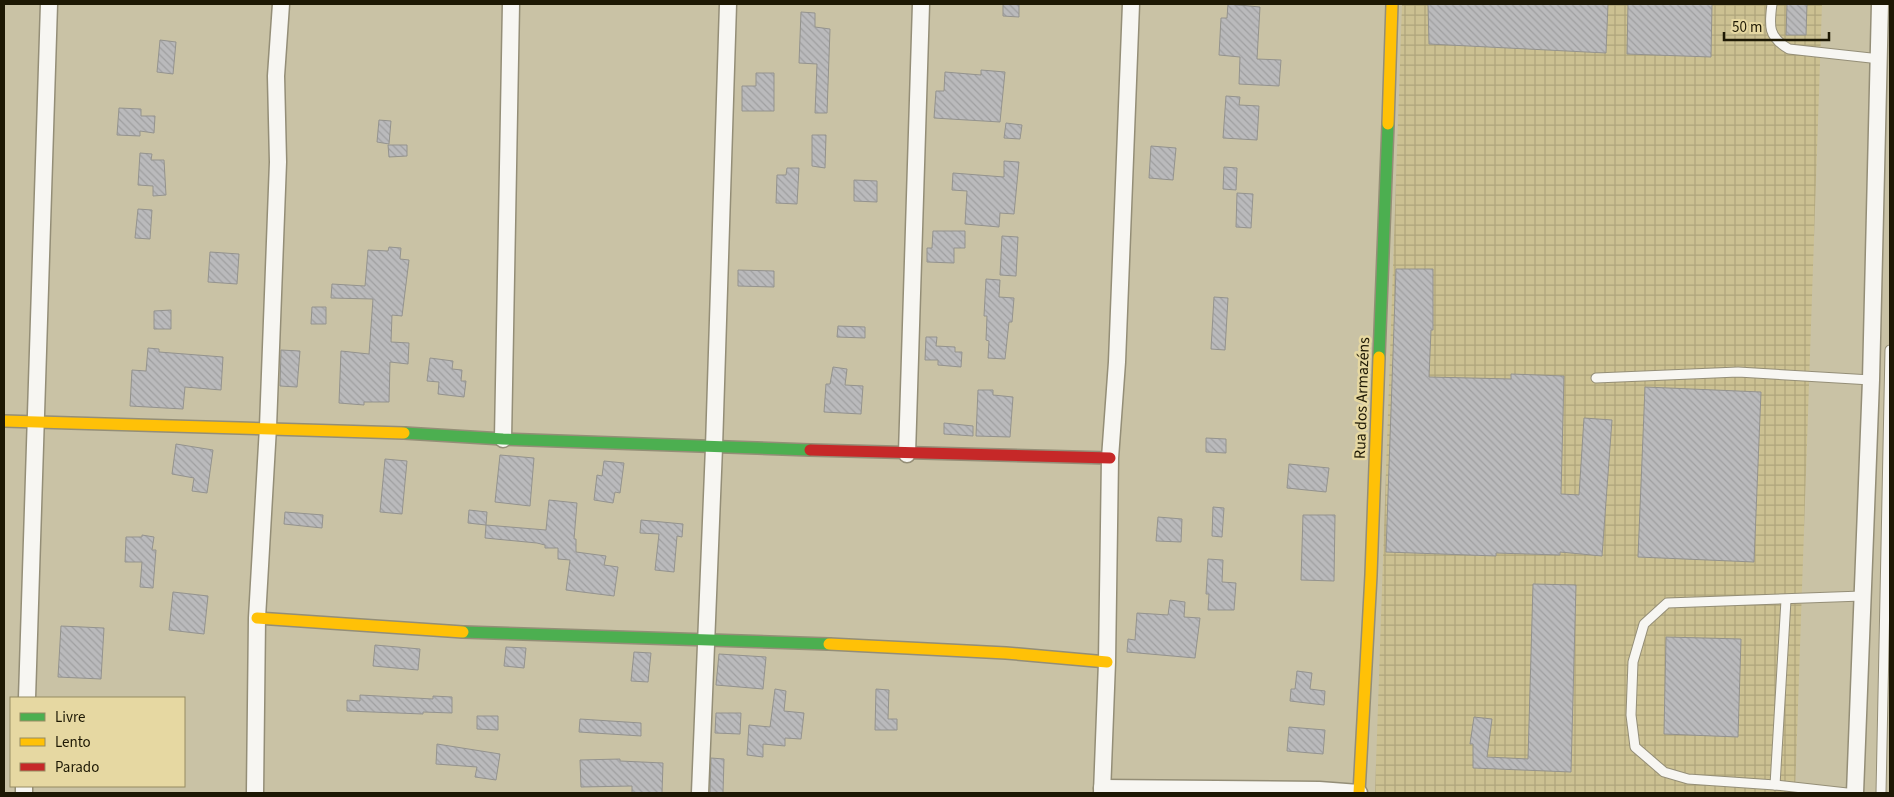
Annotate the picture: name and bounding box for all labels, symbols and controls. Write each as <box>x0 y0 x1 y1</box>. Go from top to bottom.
scale bar <box>1724 10 1829 42</box>
text: 50 m <box>1732 17 1762 38</box>
street label: Rua dos Armazéns <box>1349 336 1375 459</box>
legend <box>10 697 185 787</box>
text: Livre <box>55 707 85 728</box>
text: Lento <box>55 732 91 753</box>
text: Parado <box>55 757 99 778</box>

